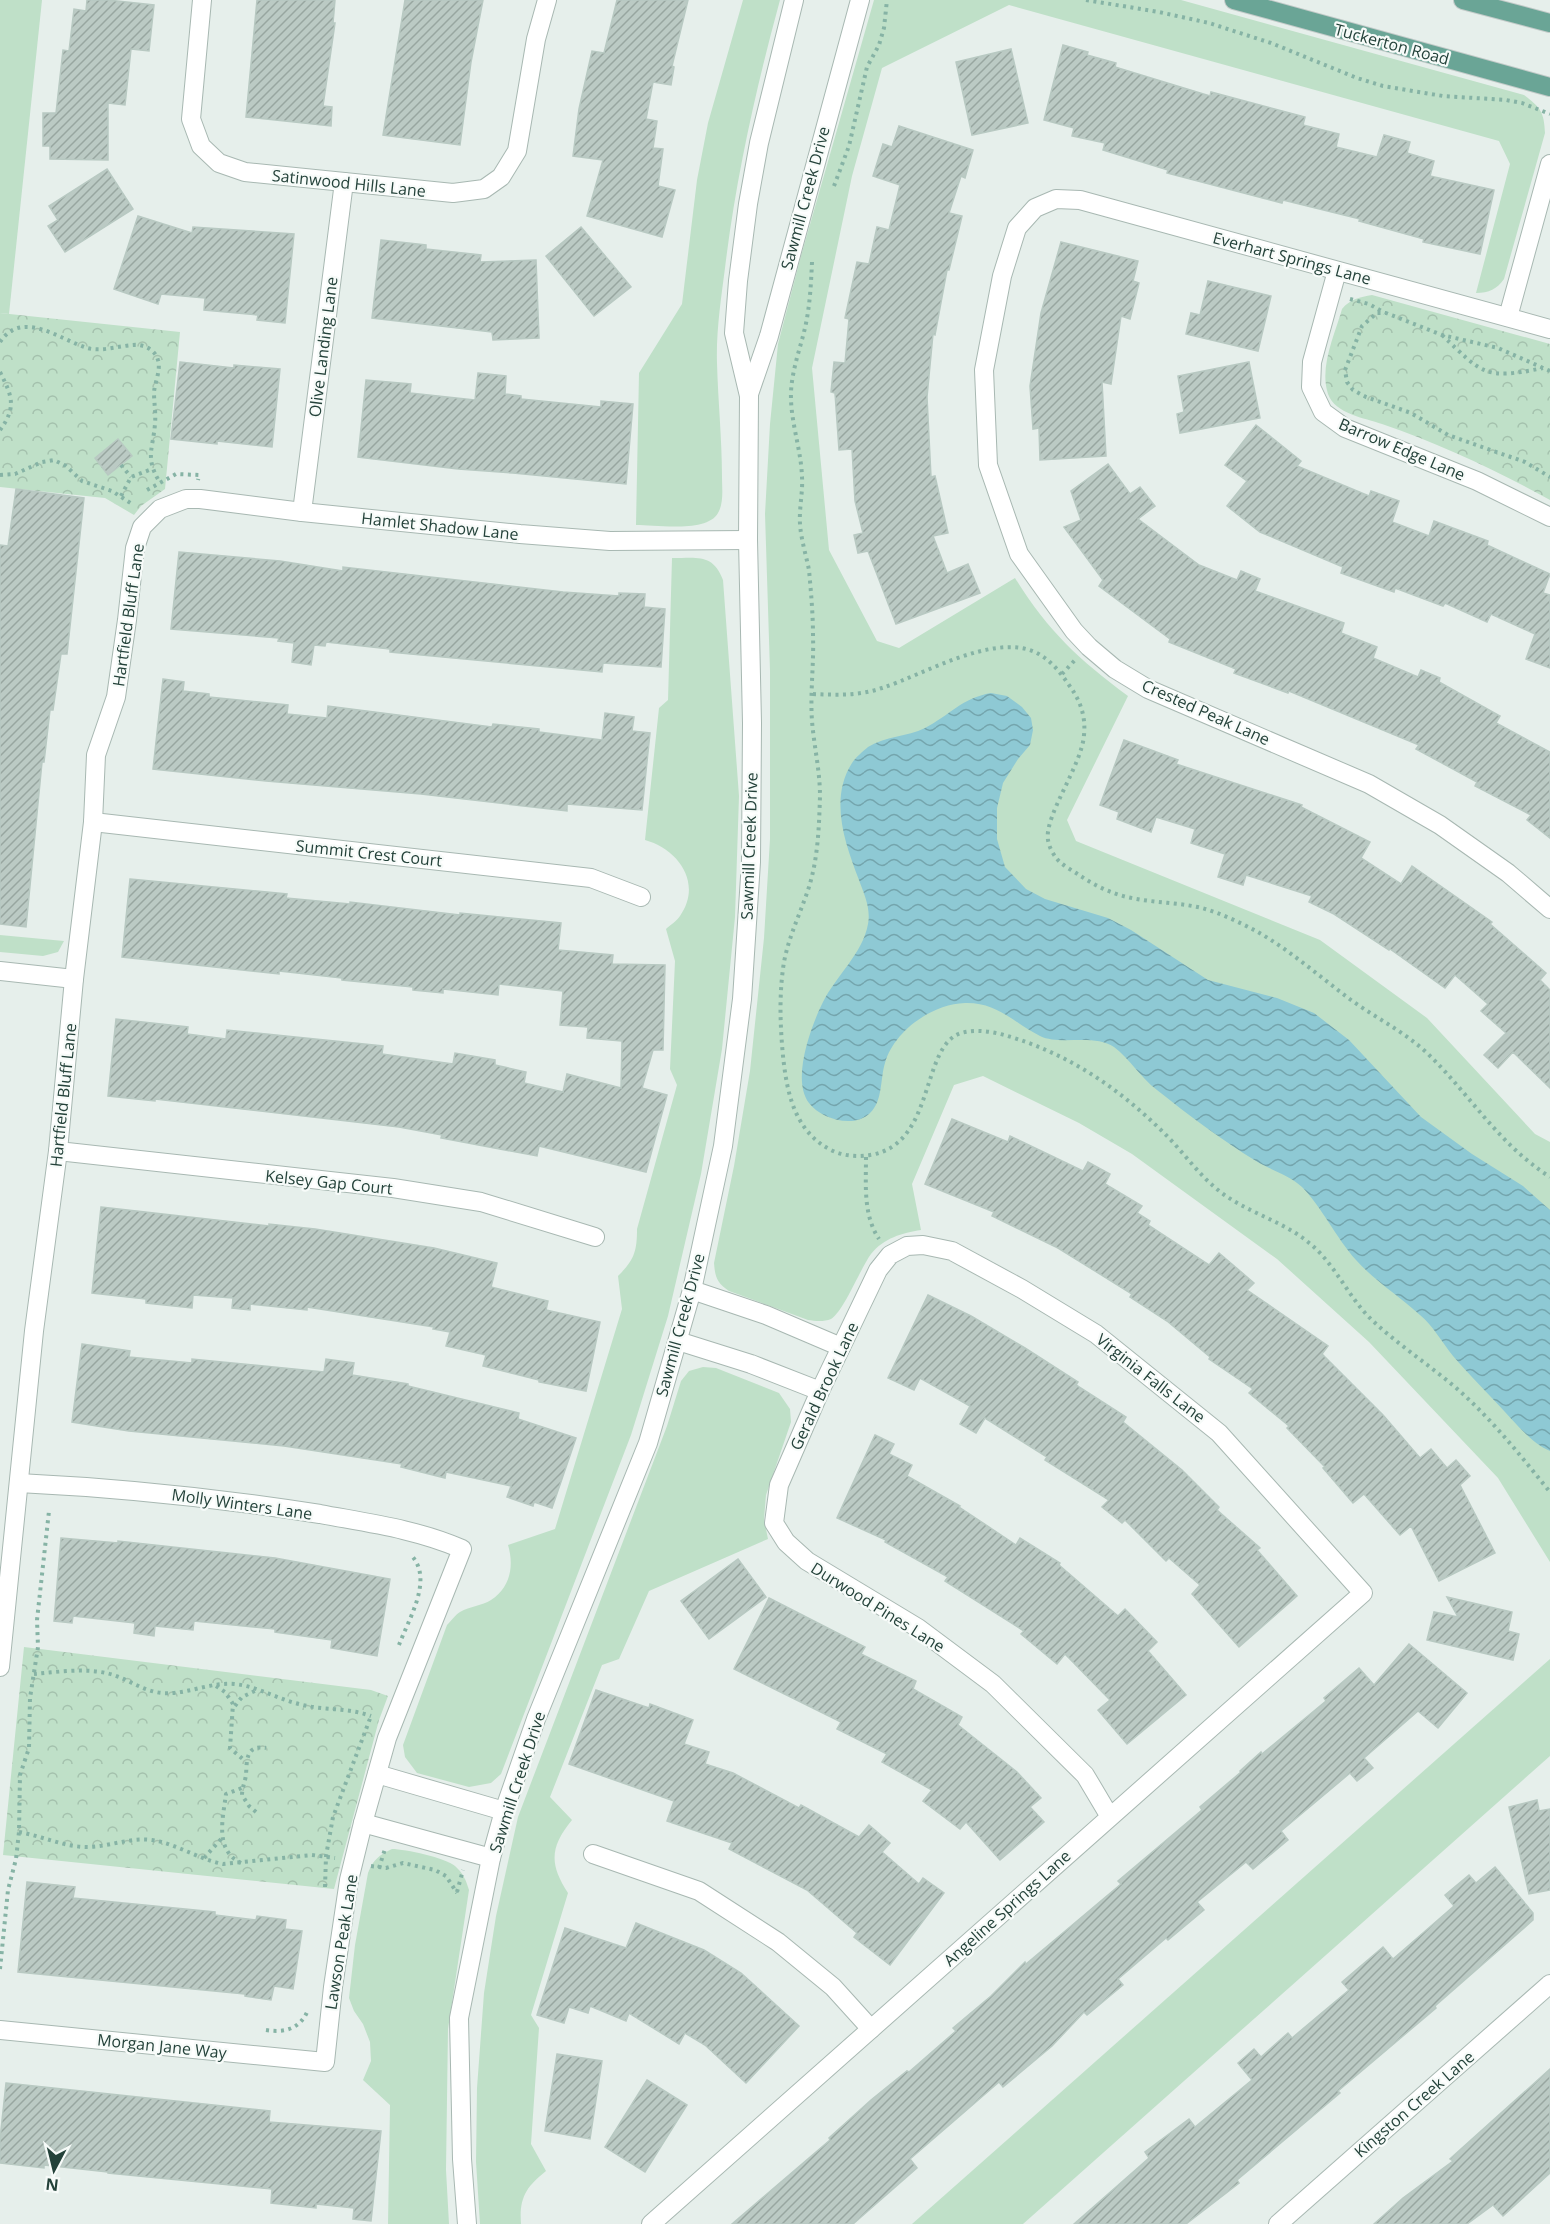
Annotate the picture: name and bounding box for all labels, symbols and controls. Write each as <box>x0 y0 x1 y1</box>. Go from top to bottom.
street label: Tuckerton Road <box>1332 18 1452 70</box>
street label: Sawmill Creek Drive <box>775 124 835 272</box>
street label: Satinwood Hills Lane <box>271 164 427 202</box>
street label: Everhart Springs Lane <box>1210 226 1374 290</box>
street label: Olive Landing Lane <box>303 276 343 418</box>
street label: Barrow Edge Lane <box>1336 412 1468 486</box>
street label: Hamlet Shadow Lane <box>360 507 520 545</box>
street label: Hartfield Bluff Lane <box>107 542 149 688</box>
street label: Crested Peak Lane <box>1139 674 1274 750</box>
street label: Sawmill Creek Drive <box>735 772 763 920</box>
street label: Summit Crest Court <box>295 834 444 872</box>
street label: Hartfield Bluff Lane <box>45 1022 81 1168</box>
street label: Kelsey Gap Court <box>264 1164 394 1200</box>
street label: Sawmill Creek Drive <box>650 1251 710 1399</box>
street label: Gerald Brook Lane <box>785 1318 863 1454</box>
street label: Virginia Falls Lane <box>1092 1328 1210 1428</box>
street label: Molly Winters Lane <box>170 1483 314 1525</box>
street label: Durwood Pines Lane <box>807 1557 949 1657</box>
street label: Sawmill Creek Drive <box>484 1708 550 1856</box>
street label: Angeline Springs Lane <box>939 1845 1075 1971</box>
street label: Lawson Peak Lane <box>319 1873 363 2011</box>
street label: Morgan Jane Way <box>96 2028 229 2064</box>
street label: Kingston Creek Lane <box>1349 2046 1479 2162</box>
north arrow <box>24 2140 84 2200</box>
text: N <box>44 2173 60 2197</box>

